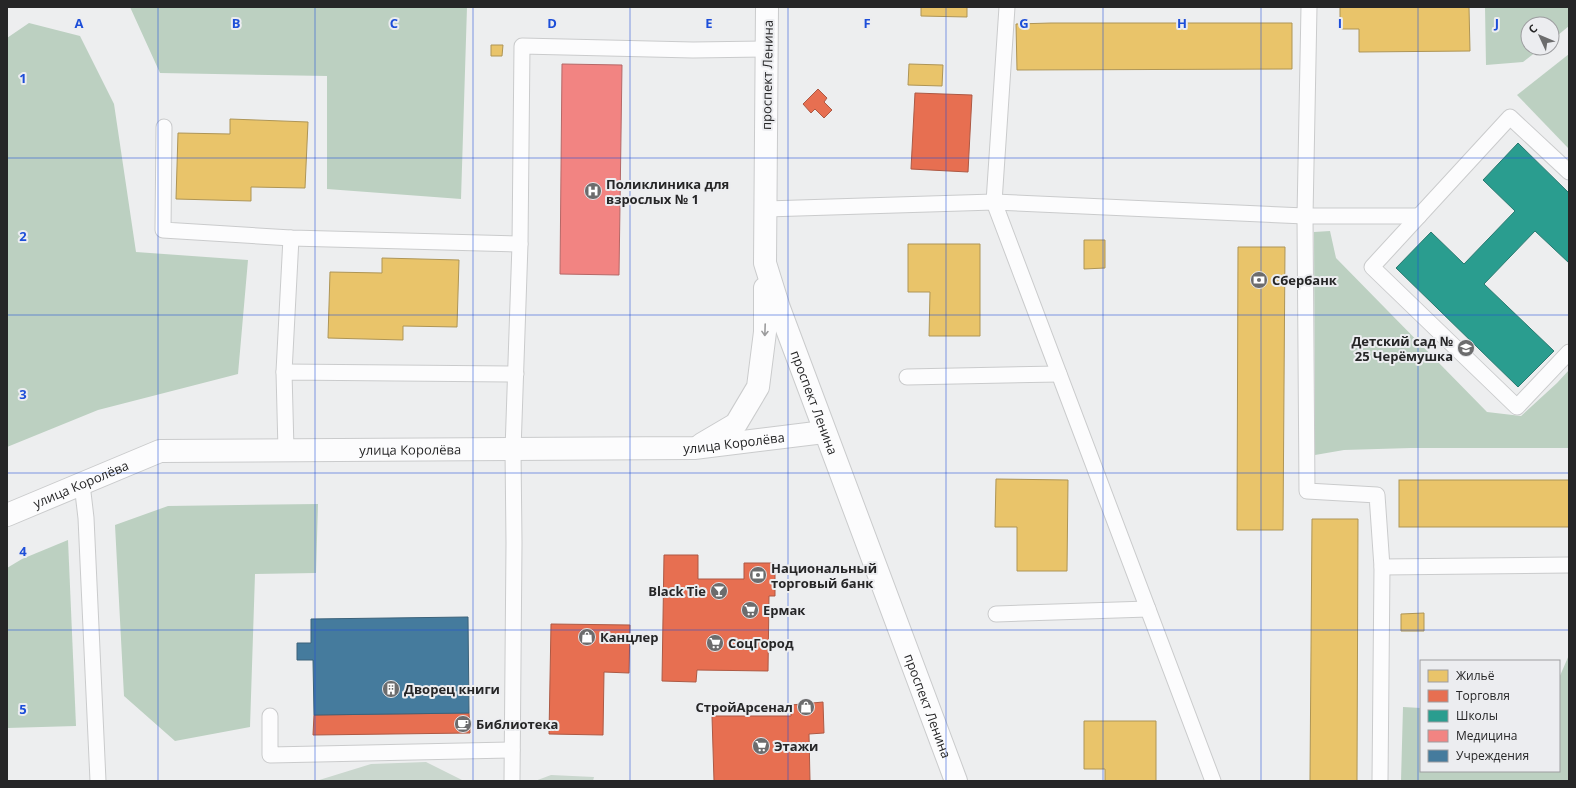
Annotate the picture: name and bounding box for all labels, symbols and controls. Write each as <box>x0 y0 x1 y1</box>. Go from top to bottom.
text: A <box>75 14 84 32</box>
text: B <box>232 14 241 32</box>
text: C <box>390 14 398 32</box>
text: D <box>547 14 557 32</box>
text: E <box>705 14 713 32</box>
text: F <box>863 14 871 32</box>
text: G <box>1019 14 1029 32</box>
text: H <box>1177 14 1187 32</box>
text: I <box>1338 14 1342 32</box>
text: J <box>1494 14 1499 32</box>
north arrow <box>1520 16 1560 56</box>
street label: проспект Ленина <box>757 20 777 130</box>
text: С <box>1525 21 1540 36</box>
text: 1 <box>19 69 27 87</box>
place label: Поликлиника для взрослых № 1 <box>606 175 729 208</box>
hospital icon: Поликлиника для взрослых № 1 <box>583 181 603 201</box>
text: 2 <box>19 227 27 245</box>
bank icon: Сбербанк <box>1249 270 1269 290</box>
place label: Сбербанк <box>1272 271 1338 289</box>
one-way arrow <box>761 323 769 336</box>
place label: Детский сад № 25 Черёмушка <box>1351 332 1453 365</box>
school or university icon: Детский сад № 25 Черёмушка <box>1456 338 1476 358</box>
street label: проспект Ленина <box>787 348 842 457</box>
text: 3 <box>19 385 27 403</box>
street label: улица Королёва <box>683 428 786 457</box>
street label: улица Королёва <box>359 440 461 459</box>
street label: улица Королёва <box>30 456 131 512</box>
text: 4 <box>19 542 27 560</box>
place label: Национальный торговый банк <box>771 559 877 592</box>
bank icon: Национальный торговый банк <box>748 565 768 585</box>
bar icon: Black Tie <box>709 581 729 601</box>
place label: Black Tie <box>648 582 706 600</box>
supermarket icon: Ермак <box>740 600 760 620</box>
place label: Ермак <box>763 601 806 619</box>
shop icon: Канцлер <box>577 627 597 647</box>
place label: Канцлер <box>600 628 658 646</box>
supermarket icon: СоцГород <box>705 633 725 653</box>
place label: СоцГород <box>728 634 794 652</box>
street label: проспект Ленина <box>900 651 956 761</box>
legend <box>1420 660 1560 772</box>
text: Жильё <box>1456 667 1495 684</box>
building icon: Дворец книги <box>381 679 401 699</box>
place label: Дворец книги <box>404 680 500 698</box>
text: Торговля <box>1456 687 1510 704</box>
shop icon: СтройАрсенал <box>796 697 816 717</box>
place label: СтройАрсенал <box>695 698 793 716</box>
text: 5 <box>19 700 27 718</box>
text: Школы <box>1456 707 1498 724</box>
cafe icon: Библиотека <box>453 714 473 734</box>
place label: Библиотека <box>476 715 558 733</box>
text: Медицина <box>1456 727 1517 744</box>
supermarket icon: Этажи <box>751 736 771 756</box>
place label: Этажи <box>774 737 818 755</box>
text: Учреждения <box>1456 747 1529 764</box>

